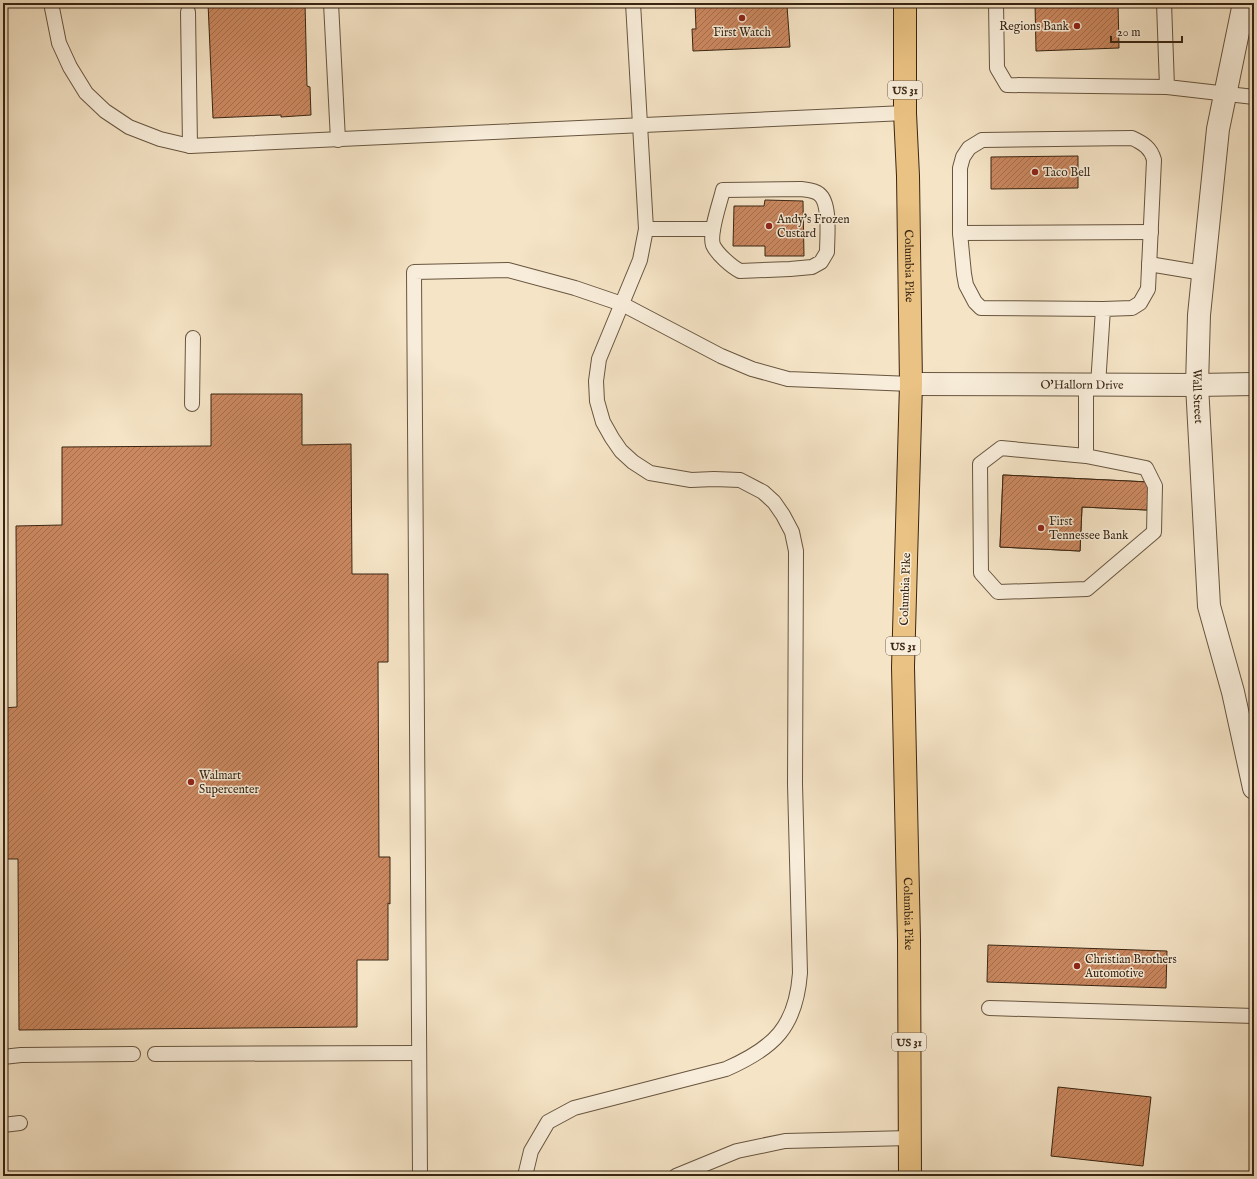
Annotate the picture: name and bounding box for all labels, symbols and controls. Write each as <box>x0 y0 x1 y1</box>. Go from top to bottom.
marker: First Watch <box>737 13 747 23</box>
scale bar <box>1111 18 1182 44</box>
place label: Regions Bank <box>999 19 1070 34</box>
marker: Regions Bank <box>1072 21 1082 31</box>
place label: First Watch <box>713 25 771 40</box>
text: 20 m <box>1117 25 1140 40</box>
road number: US 31 <box>888 81 922 99</box>
place label: Taco Bell <box>1043 165 1091 180</box>
marker: Taco Bell <box>1030 167 1040 177</box>
place label: Andy's Frozen Custard <box>776 212 850 241</box>
marker: Andy's Frozen Custard <box>764 221 774 231</box>
street label: Columbia Pike <box>901 229 917 303</box>
street label: Wall Street <box>1189 369 1206 424</box>
street label: O'Hallorn Drive <box>1040 377 1124 393</box>
place label: First Tennessee Bank <box>1049 514 1129 543</box>
marker: First Tennessee Bank <box>1036 523 1046 533</box>
street label: Columbia Pike <box>897 552 914 626</box>
road number: US 31 <box>886 637 920 655</box>
place label: Walmart Supercenter <box>199 768 259 798</box>
marker: Walmart Supercenter <box>186 777 196 787</box>
street label: Columbia Pike <box>900 877 916 951</box>
place label: Christian Brothers Automotive <box>1084 952 1177 981</box>
marker: Christian Brothers Automotive <box>1072 961 1082 971</box>
road number: US 31 <box>892 1033 926 1051</box>

